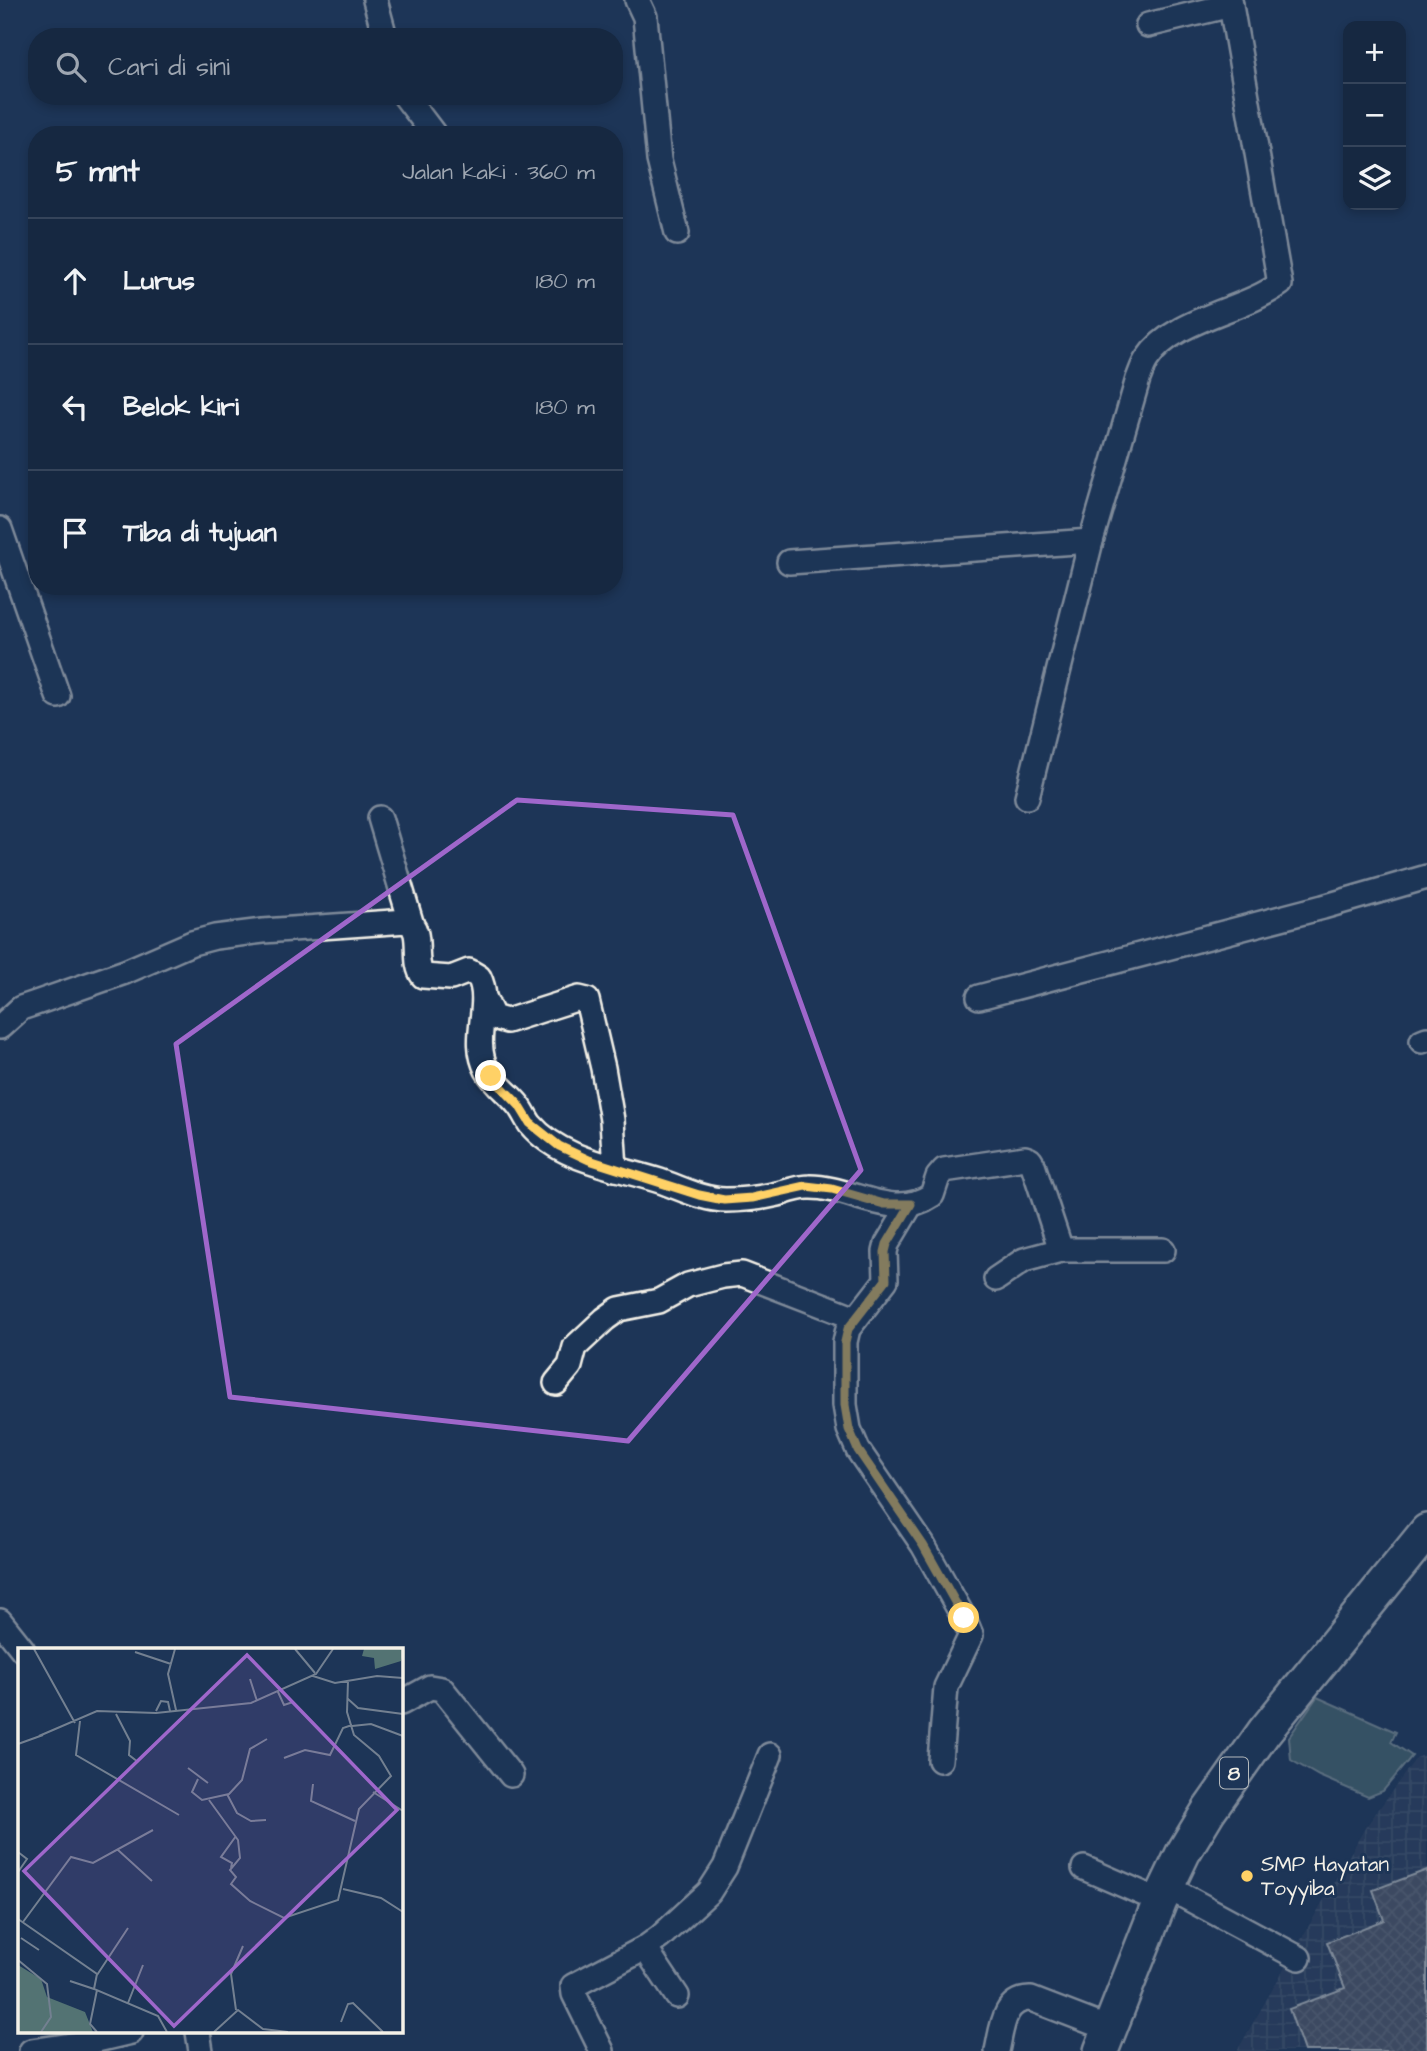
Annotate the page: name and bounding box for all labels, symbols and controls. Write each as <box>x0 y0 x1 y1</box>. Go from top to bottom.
map controls <box>1343 21 1406 210</box>
button: + <box>1343 21 1406 84</box>
search box <box>28 28 623 105</box>
icon: search <box>52 48 90 86</box>
text: Cari di sini <box>108 49 230 85</box>
button: − <box>1343 84 1406 147</box>
button: layers <box>1343 147 1406 210</box>
text: 5 mnt <box>56 151 140 193</box>
text: Jalan kaki · 360 m <box>402 156 595 188</box>
icon: ahead <box>56 262 94 300</box>
text: Lurus <box>123 263 195 299</box>
text: 180 m <box>536 265 595 297</box>
icon: left <box>56 388 94 426</box>
text: Belok kiri <box>123 389 239 425</box>
text: 180 m <box>536 391 595 423</box>
icon: arrive <box>56 514 94 552</box>
text: Tiba di tujuan <box>123 515 277 551</box>
route end <box>475 1060 506 1091</box>
route start <box>948 1602 979 1633</box>
inset map <box>18 1648 402 2034</box>
road number: 8 <box>1220 1758 1248 1788</box>
place label: SMP Hayatan Toyyiba <box>1261 1850 1389 1905</box>
marker: SMP Hayatan Toyyiba <box>1239 1868 1255 1884</box>

